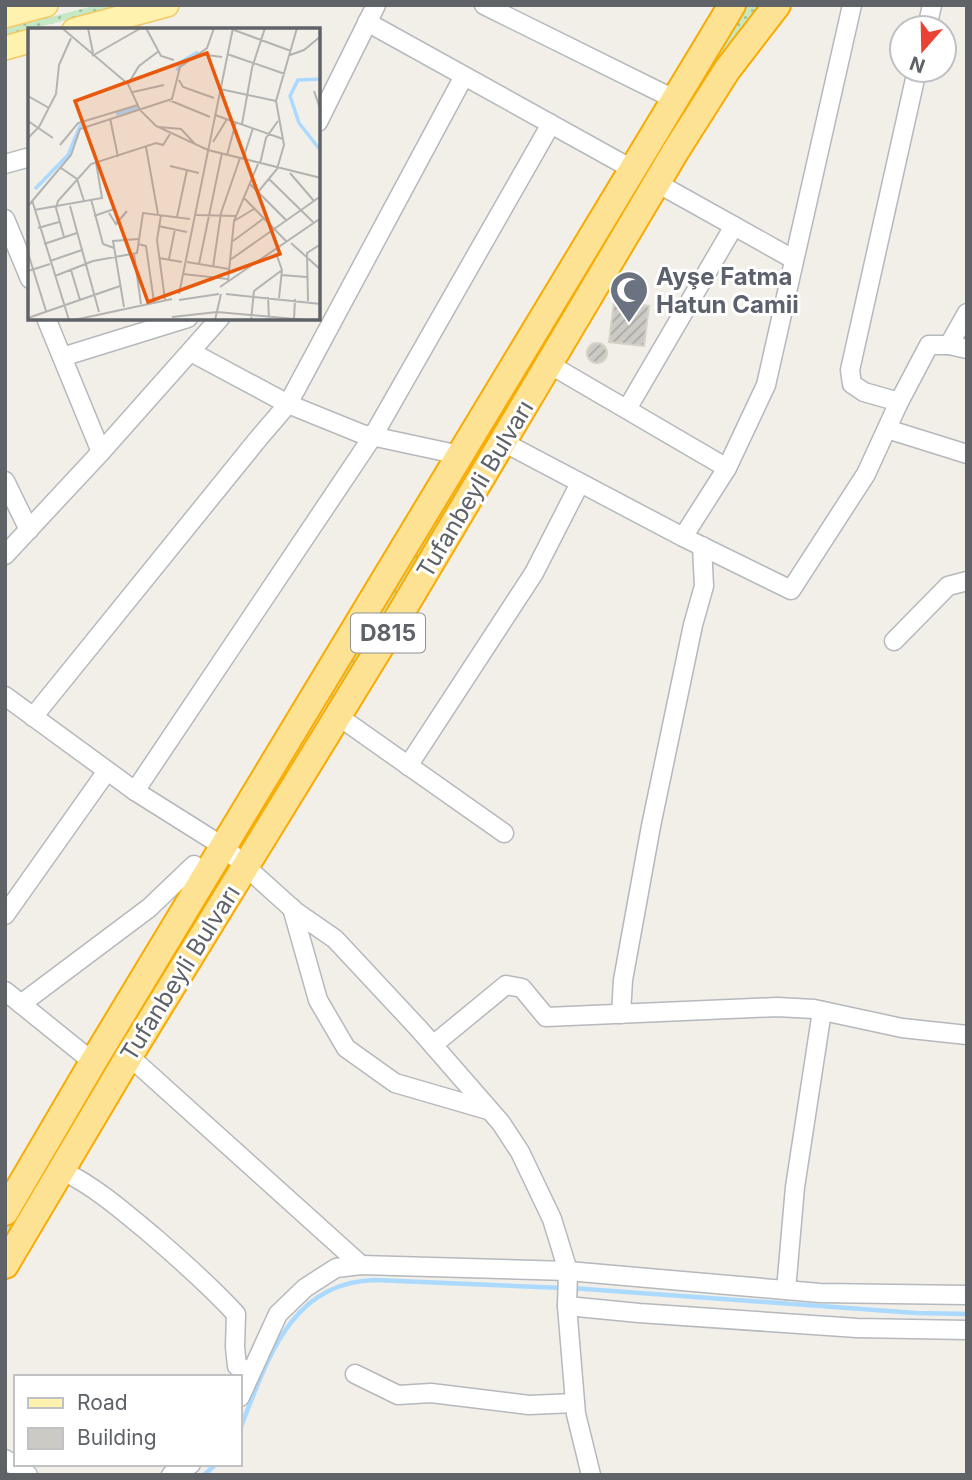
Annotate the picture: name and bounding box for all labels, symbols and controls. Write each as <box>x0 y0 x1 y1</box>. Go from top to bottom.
north arrow <box>888 14 958 84</box>
inset map <box>28 28 320 320</box>
text: N <box>907 51 928 78</box>
place label: Ayşe Fatma Hatun Camii <box>656 262 799 319</box>
mosque icon: Ayşe Fatma Hatun Camii <box>608 269 650 324</box>
street label: Tufanbeyli Bulvarı <box>411 395 539 583</box>
road number: D815 <box>351 614 425 652</box>
street label: Tufanbeyli Bulvarı <box>114 880 246 1066</box>
legend <box>14 1375 242 1466</box>
text: Road <box>77 1390 128 1415</box>
text: Building <box>77 1425 157 1450</box>

